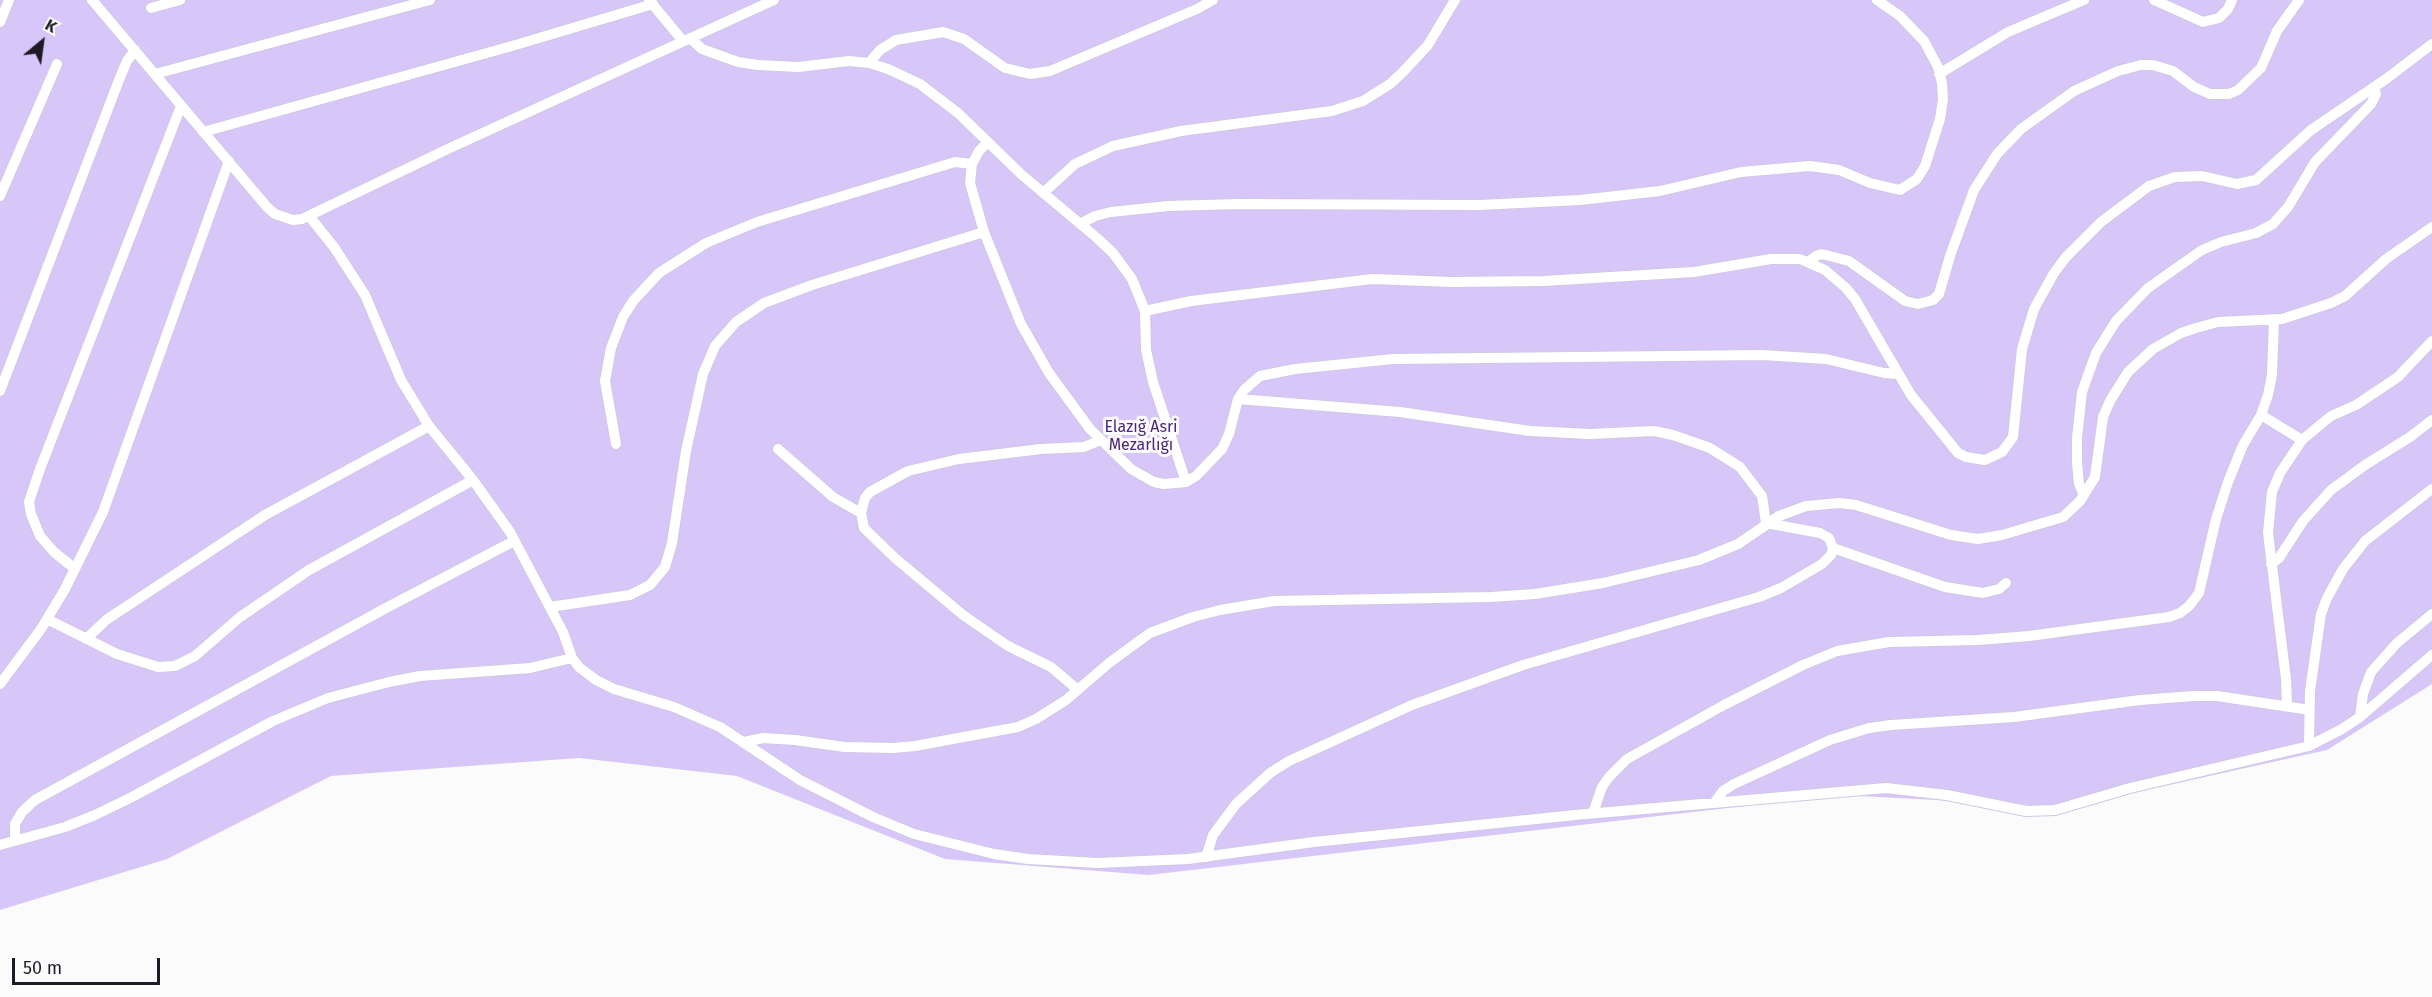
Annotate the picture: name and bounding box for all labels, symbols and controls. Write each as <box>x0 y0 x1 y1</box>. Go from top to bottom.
north arrow <box>12 12 72 72</box>
text: K <box>42 15 60 37</box>
park label: Elazığ Asri Mezarlığı <box>1104 418 1178 456</box>
scale bar <box>15 946 164 984</box>
text: 50 m <box>23 957 62 979</box>

